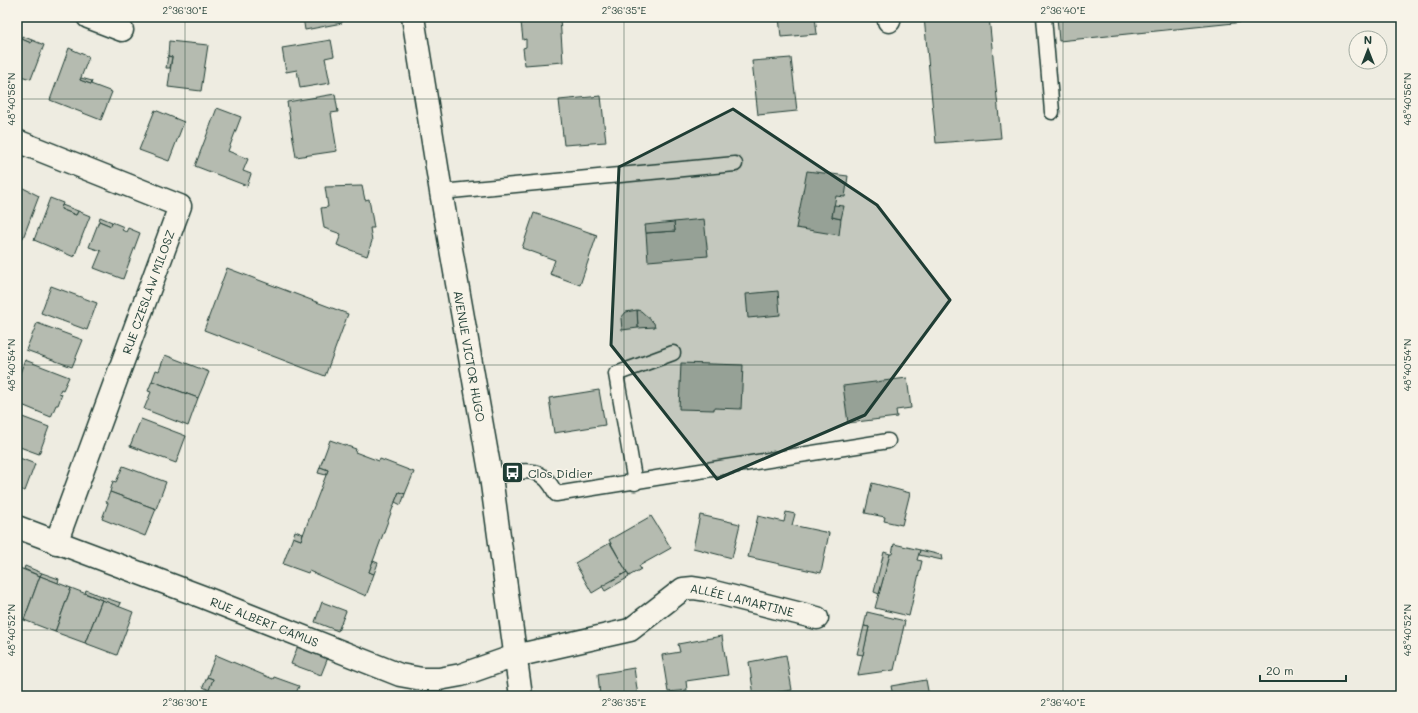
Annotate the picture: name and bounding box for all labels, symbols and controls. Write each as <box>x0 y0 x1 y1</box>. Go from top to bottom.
text: 2°36'30"E <box>163 3 208 17</box>
text: 2°36'35"E <box>602 3 647 17</box>
text: 2°36'40"E <box>1041 3 1086 17</box>
north arrow <box>1348 30 1388 70</box>
text: N <box>1364 32 1372 47</box>
text: 48°40'56"N <box>4 73 18 125</box>
text: 48°40'56"N <box>1400 73 1414 125</box>
street label: RUE CZESLAW MILOSZ <box>118 228 178 356</box>
street label: AVENUE VICTOR HUGO <box>450 289 489 423</box>
text: 48°40'54"N <box>4 339 18 391</box>
text: 48°40'54"N <box>1400 339 1414 391</box>
bus stop icon: Clos Didier <box>500 460 526 486</box>
place label: Clos Didier <box>528 465 593 481</box>
street label: ALLÉE LAMARTINE <box>689 580 796 620</box>
street label: RUE ALBERT CAMUS <box>208 593 321 650</box>
text: 48°40'52"N <box>4 604 18 656</box>
text: 48°40'52"N <box>1400 604 1414 656</box>
scale bar <box>1260 657 1346 683</box>
text: 20 m <box>1266 662 1294 678</box>
text: 2°36'30"E <box>163 695 208 709</box>
text: 2°36'35"E <box>602 695 647 709</box>
text: 2°36'40"E <box>1041 695 1086 709</box>

